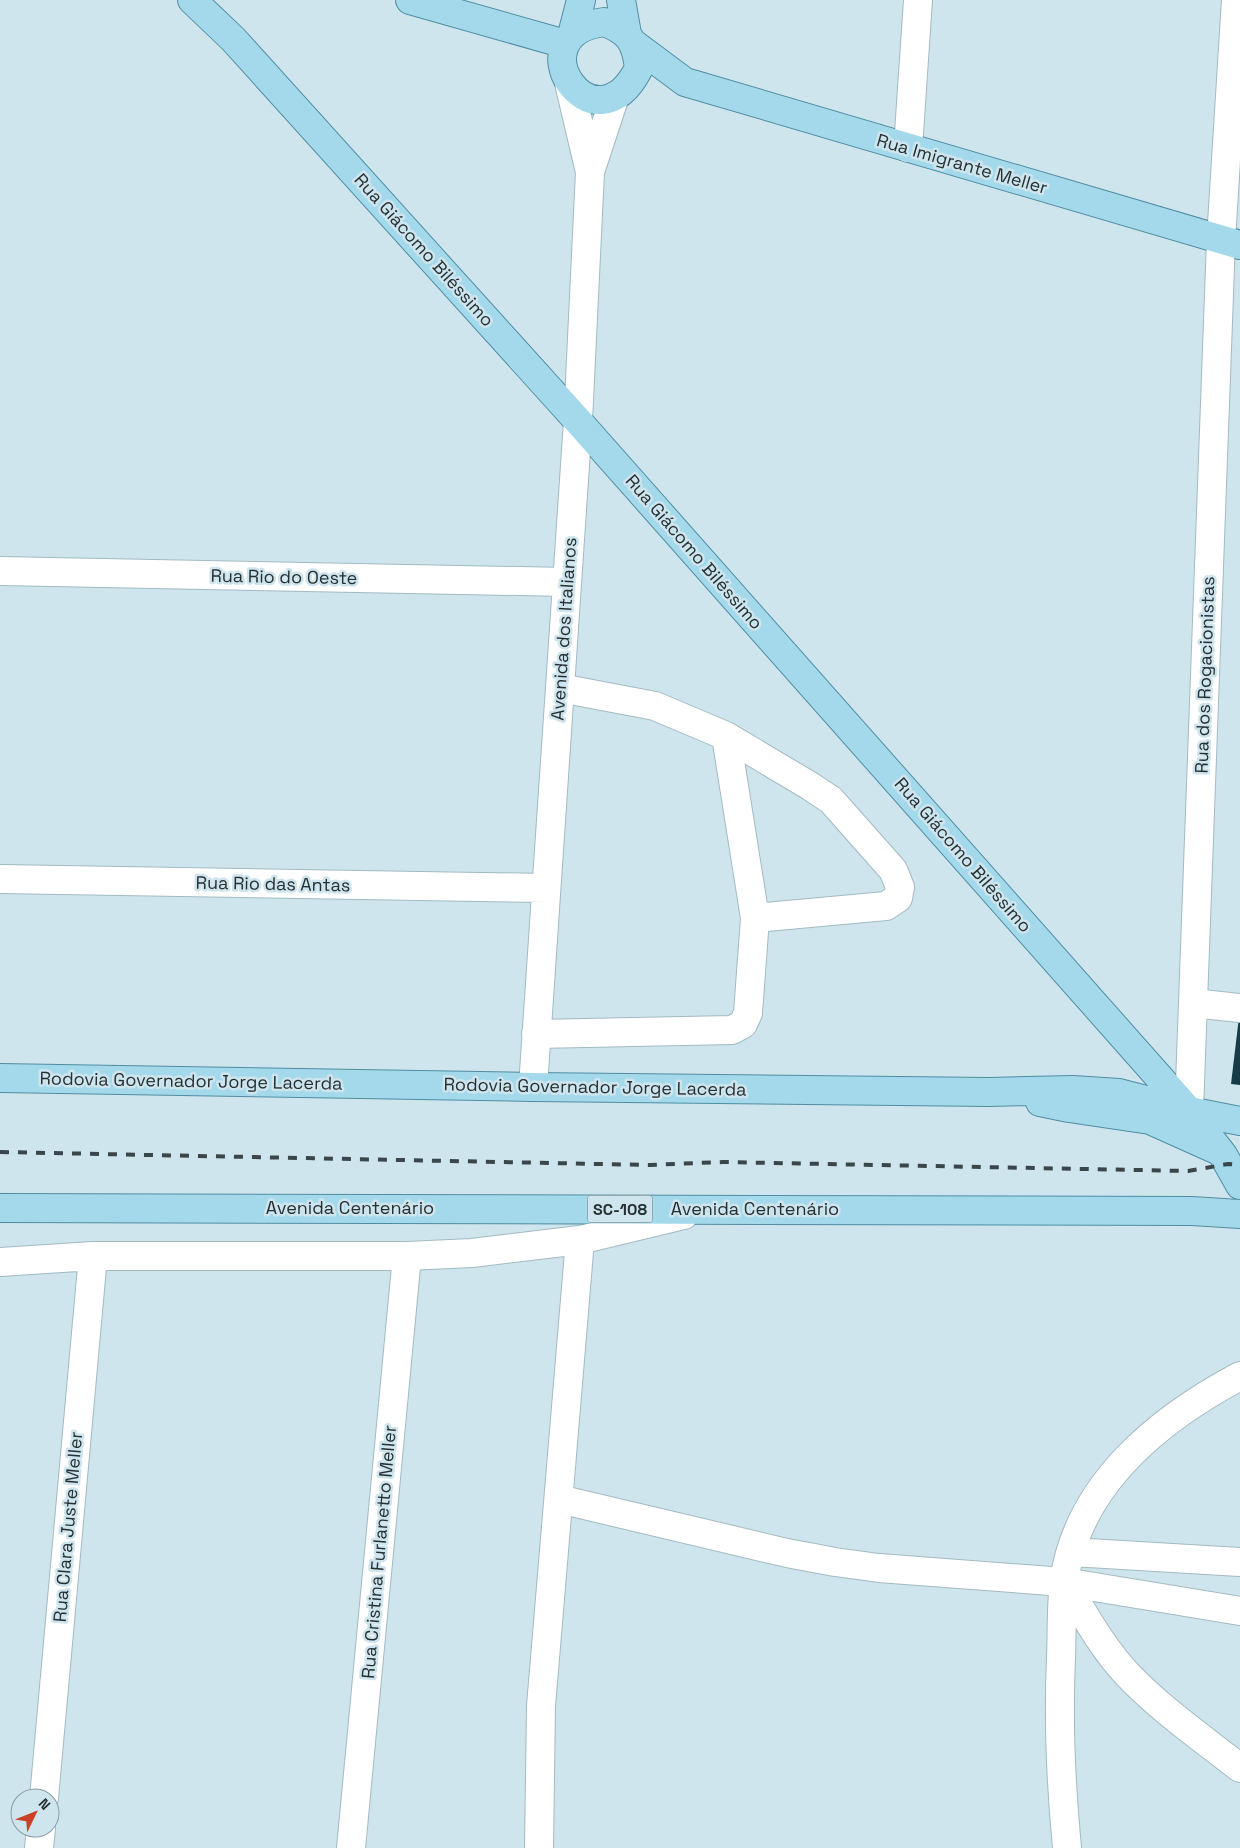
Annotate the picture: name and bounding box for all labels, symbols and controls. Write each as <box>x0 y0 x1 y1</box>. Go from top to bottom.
street label: Rua Imigrante Meller <box>874 128 1050 199</box>
street label: Rua Giácomo Biléssimo <box>350 168 499 331</box>
street label: Rua Giácomo Biléssimo <box>621 469 768 634</box>
street label: Avenida dos Italianos <box>546 537 581 721</box>
street label: Rua Rio do Oeste <box>210 564 358 589</box>
street label: Rua dos Rogacionistas <box>1190 576 1219 774</box>
street label: Rua Giácomo Biléssimo <box>890 772 1037 937</box>
street label: Rua Rio das Antas <box>195 871 351 896</box>
street label: Rodovia Governador Jorge Lacerda <box>39 1066 343 1095</box>
street label: Rodovia Governador Jorge Lacerda <box>443 1072 747 1101</box>
street label: Avenida Centenário <box>266 1196 434 1219</box>
road number: SC-108 <box>588 1196 652 1222</box>
street label: Avenida Centenário <box>671 1197 839 1220</box>
street label: Rua Cristina Furlanetto Meller <box>356 1424 401 1680</box>
street label: Rua Clara Juste Meller <box>48 1430 87 1623</box>
north arrow <box>10 1788 60 1838</box>
text: N <box>35 1795 54 1814</box>

